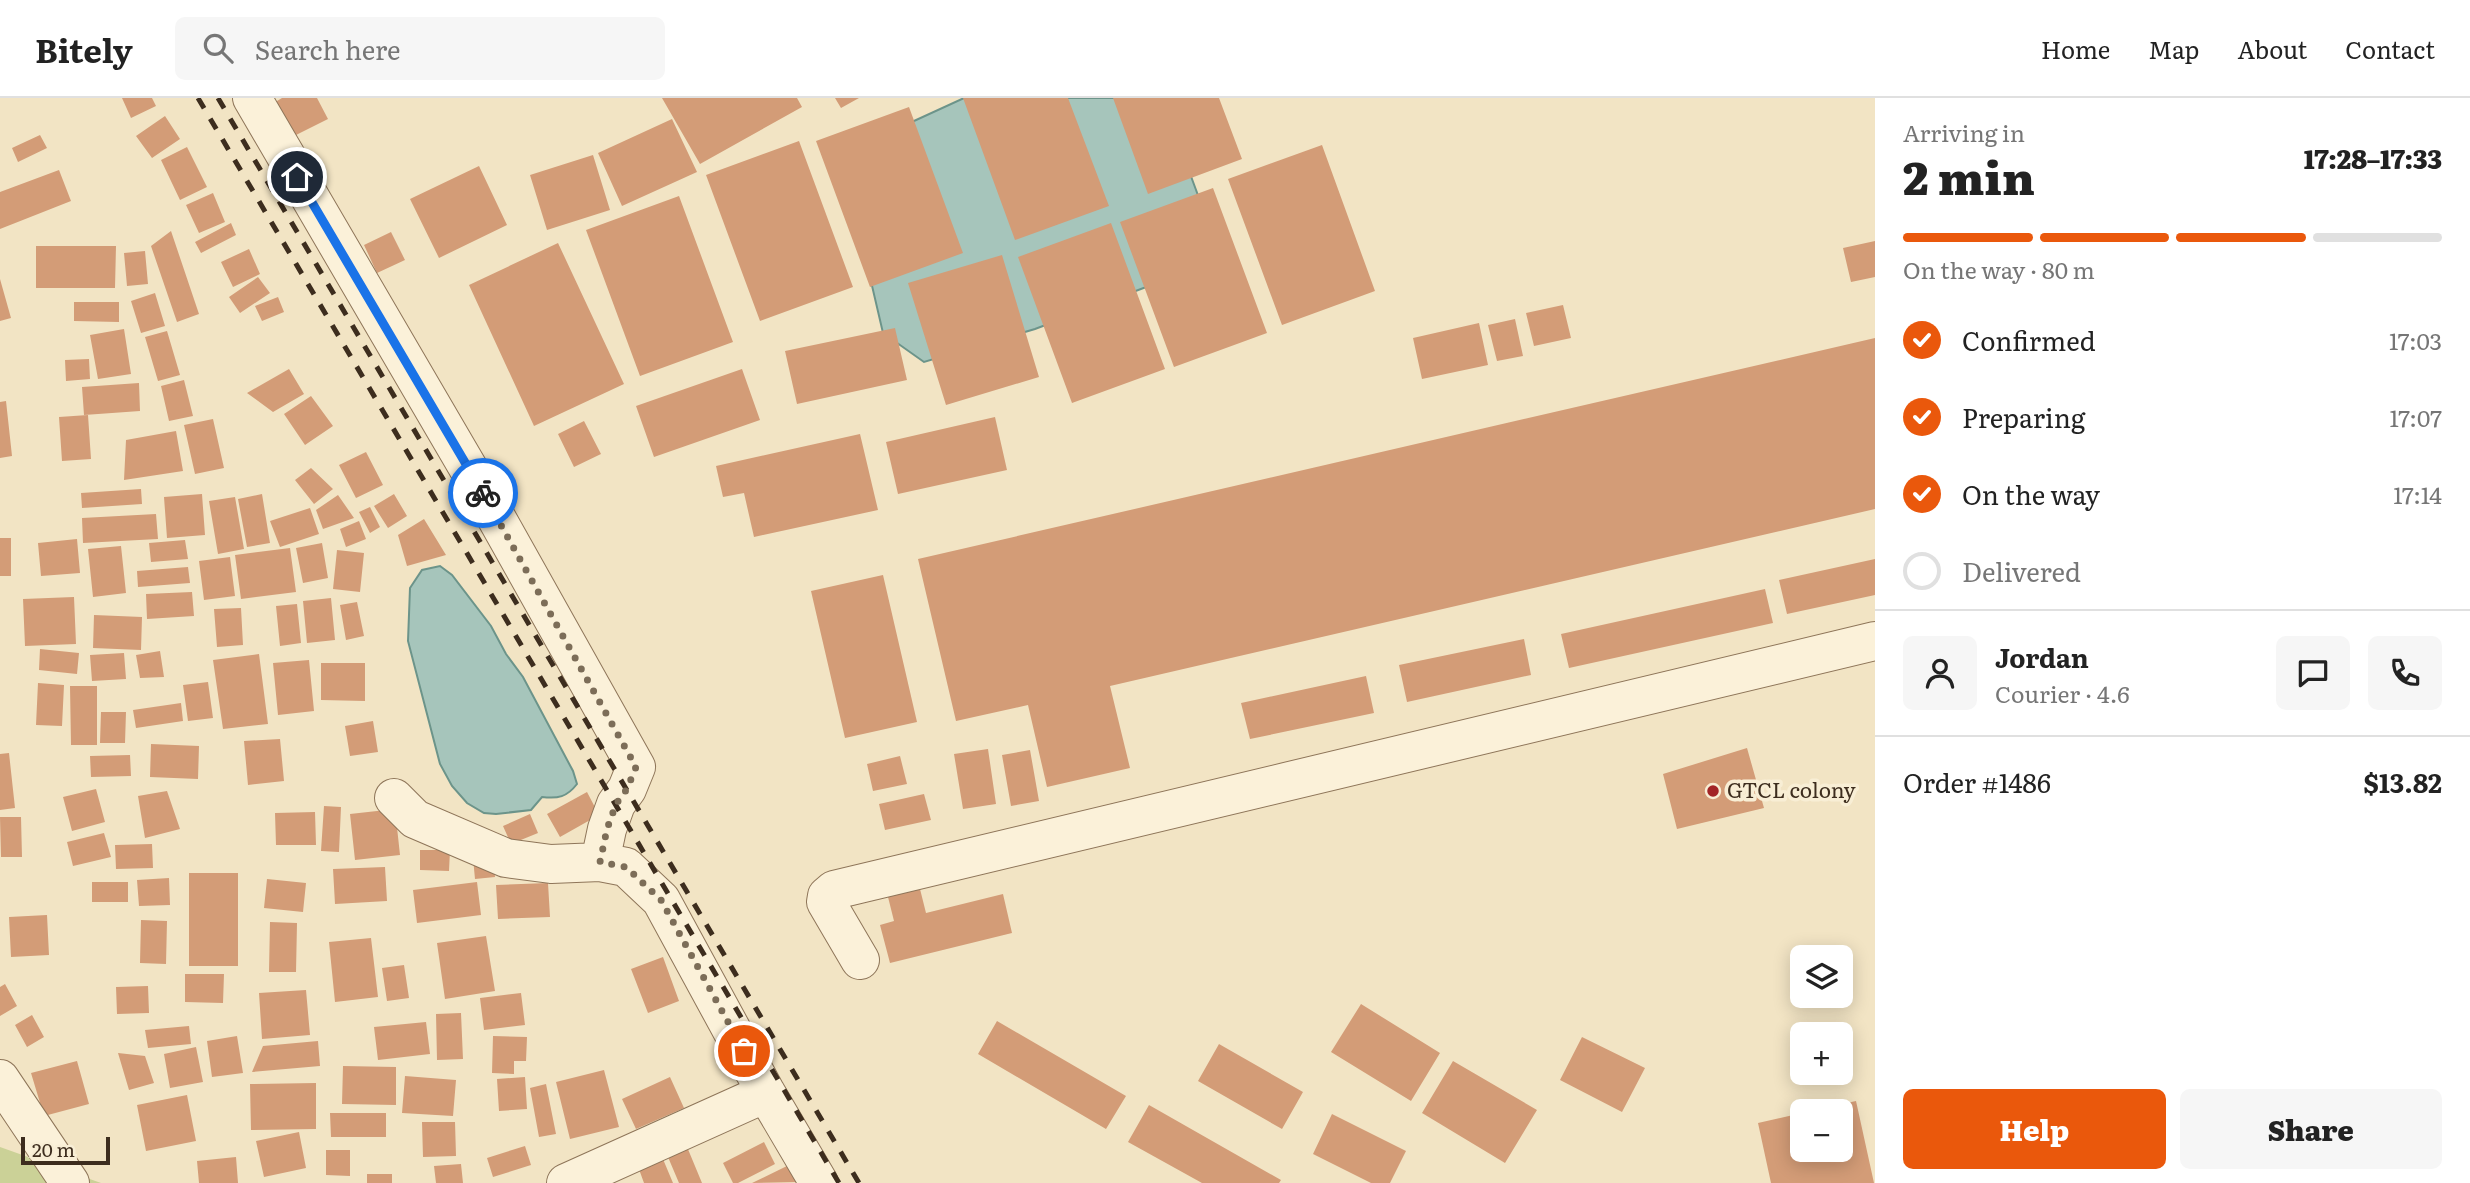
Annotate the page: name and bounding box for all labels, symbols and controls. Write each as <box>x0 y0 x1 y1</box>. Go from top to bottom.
search box <box>175 17 665 80</box>
text: Bitely <box>35 24 133 73</box>
icon: search <box>199 29 237 67</box>
text: Search here <box>255 29 401 68</box>
text: Home <box>2041 31 2110 66</box>
text: Map <box>2148 31 2199 66</box>
text: About <box>2237 31 2307 66</box>
text: Contact <box>2345 31 2435 66</box>
text: Arriving in <box>1903 115 2025 149</box>
text: 17:28–17:33 <box>2304 138 2442 177</box>
text: 2 min <box>1903 141 2035 209</box>
pin <box>267 147 327 207</box>
icon: home <box>278 158 316 196</box>
text: On the way · 80 m <box>1903 252 2095 286</box>
text: Confirmed <box>1962 320 2096 359</box>
icon: check <box>1903 321 1941 359</box>
text: 17:03 <box>2389 323 2442 357</box>
text: Preparing <box>1962 397 2085 436</box>
icon: check <box>1903 398 1941 436</box>
text: 17:07 <box>2390 400 2442 434</box>
courier <box>448 458 518 528</box>
icon: bike <box>464 474 502 512</box>
text: On the way <box>1962 474 2100 513</box>
icon: check <box>1903 475 1941 513</box>
text: 17:14 <box>2393 477 2442 511</box>
text: Delivered <box>1962 551 2081 590</box>
button: person <box>1903 636 1977 710</box>
button: chat <box>2276 636 2350 710</box>
button: phone <box>2368 636 2442 710</box>
text: Jordan <box>1995 637 2089 676</box>
text: Courier · 4.6 <box>1995 676 2130 710</box>
text: Order #1486 <box>1903 762 2051 801</box>
text: $13.82 <box>2364 762 2442 801</box>
place label: GTCL colony <box>1727 773 1857 804</box>
marker: GTCL colony <box>1705 783 1721 799</box>
map controls <box>1790 945 1853 1162</box>
button: layers <box>1790 945 1853 1008</box>
pin <box>714 1021 774 1081</box>
button: + <box>1790 1022 1853 1085</box>
icon: bag <box>725 1032 763 1070</box>
button: Help <box>1903 1089 2166 1169</box>
button: Share <box>2180 1089 2442 1169</box>
button: − <box>1790 1099 1853 1162</box>
scale bar <box>21 1134 110 1166</box>
text: 20 m <box>32 1135 75 1163</box>

